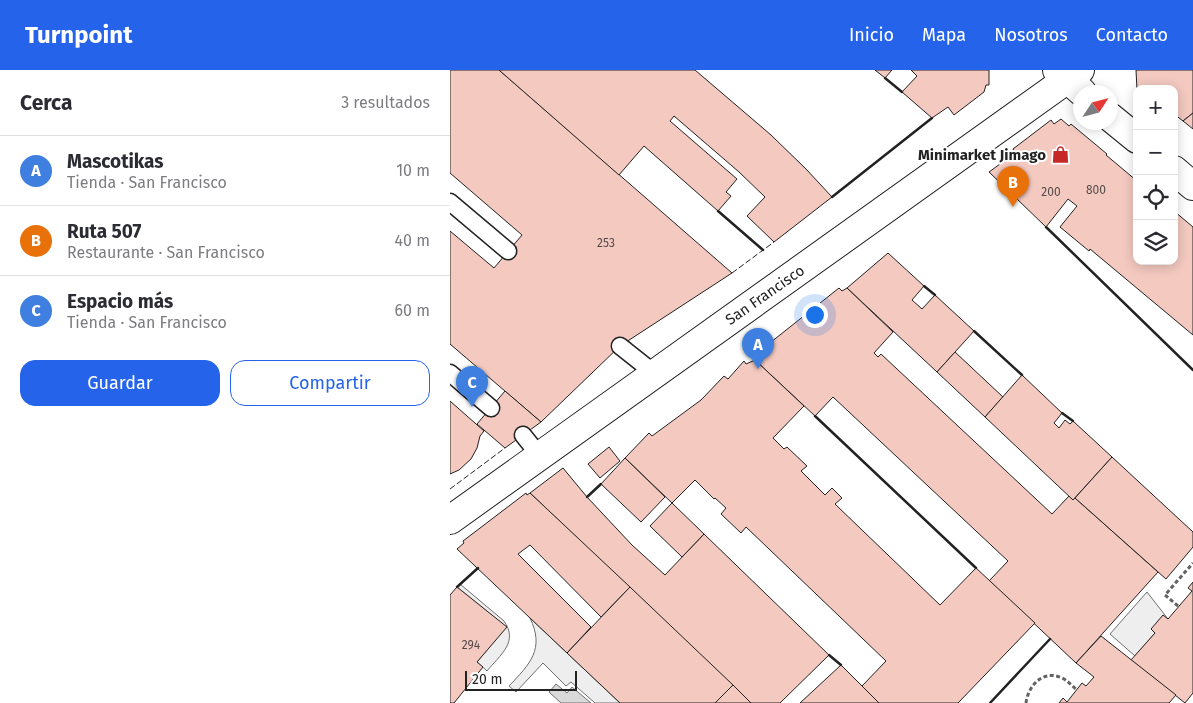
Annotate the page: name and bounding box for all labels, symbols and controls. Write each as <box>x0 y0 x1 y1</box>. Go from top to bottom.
text: Turnpoint <box>25 21 132 49</box>
text: Inicio <box>849 24 894 46</box>
text: Mapa <box>922 24 966 46</box>
text: Nosotros <box>994 24 1068 46</box>
text: Contacto <box>1096 24 1168 46</box>
north arrow <box>1073 85 1118 130</box>
map controls <box>1133 85 1178 265</box>
button: + <box>1133 85 1178 130</box>
text: Cerca <box>20 90 72 116</box>
text: 3 resultados <box>341 93 430 112</box>
button: − <box>1133 130 1178 175</box>
shop icon: Minimarket Jimago <box>1050 145 1070 165</box>
place label: Minimarket Jimago <box>918 146 1046 164</box>
text: Mascotikas <box>67 150 163 173</box>
text: A <box>31 161 41 180</box>
text: 10 m <box>396 161 430 180</box>
pin: B <box>997 166 1029 207</box>
text: Tienda · San Francisco <box>67 173 227 192</box>
button: locate <box>1133 175 1178 220</box>
house number: 800 <box>1086 183 1106 197</box>
house number: 200 <box>1041 185 1061 199</box>
text: Ruta 507 <box>67 220 141 243</box>
button: layers <box>1133 220 1178 265</box>
text: B <box>31 231 41 250</box>
text: 40 m <box>395 231 430 250</box>
house number: 253 <box>597 236 615 250</box>
text: Restaurante · San Francisco <box>67 243 265 262</box>
street label: San Francisco <box>722 261 808 329</box>
text: Espacio más <box>67 290 173 313</box>
text: C <box>31 301 41 320</box>
text: 60 m <box>395 301 430 320</box>
your location <box>802 302 828 328</box>
text: Tienda · San Francisco <box>67 313 227 332</box>
pin: A <box>742 328 774 369</box>
button: Guardar <box>20 360 220 406</box>
button: Compartir <box>230 360 430 406</box>
pin: C <box>456 366 488 407</box>
house number: 294 <box>462 638 481 652</box>
scale bar <box>465 668 578 691</box>
text: 20 m <box>472 671 502 688</box>

